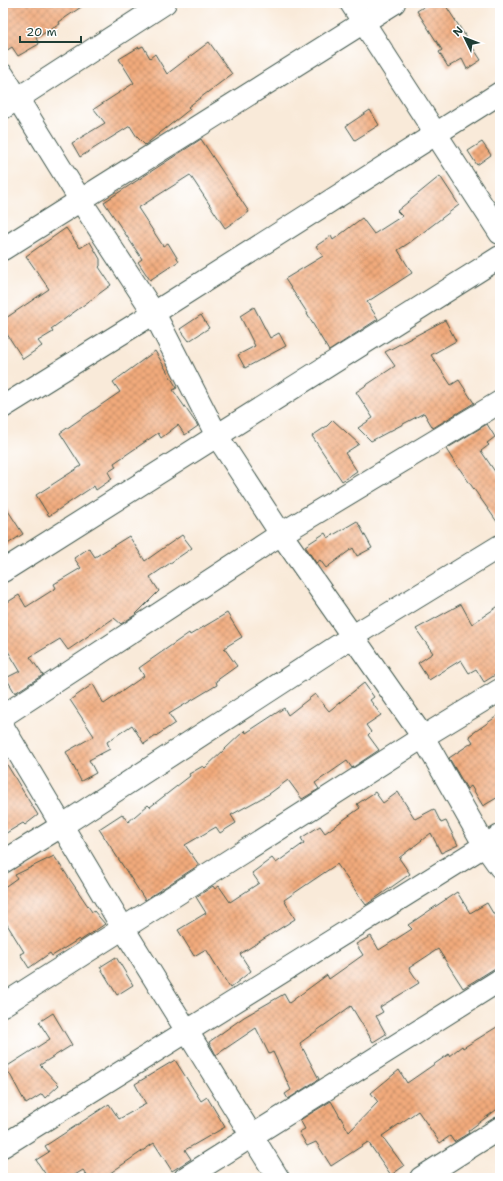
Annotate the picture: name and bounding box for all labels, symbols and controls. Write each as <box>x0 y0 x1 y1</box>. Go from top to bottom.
scale bar <box>20 18 81 44</box>
north arrow <box>445 18 485 58</box>
text: N <box>450 23 467 40</box>
text: 20 m <box>26 24 57 40</box>

